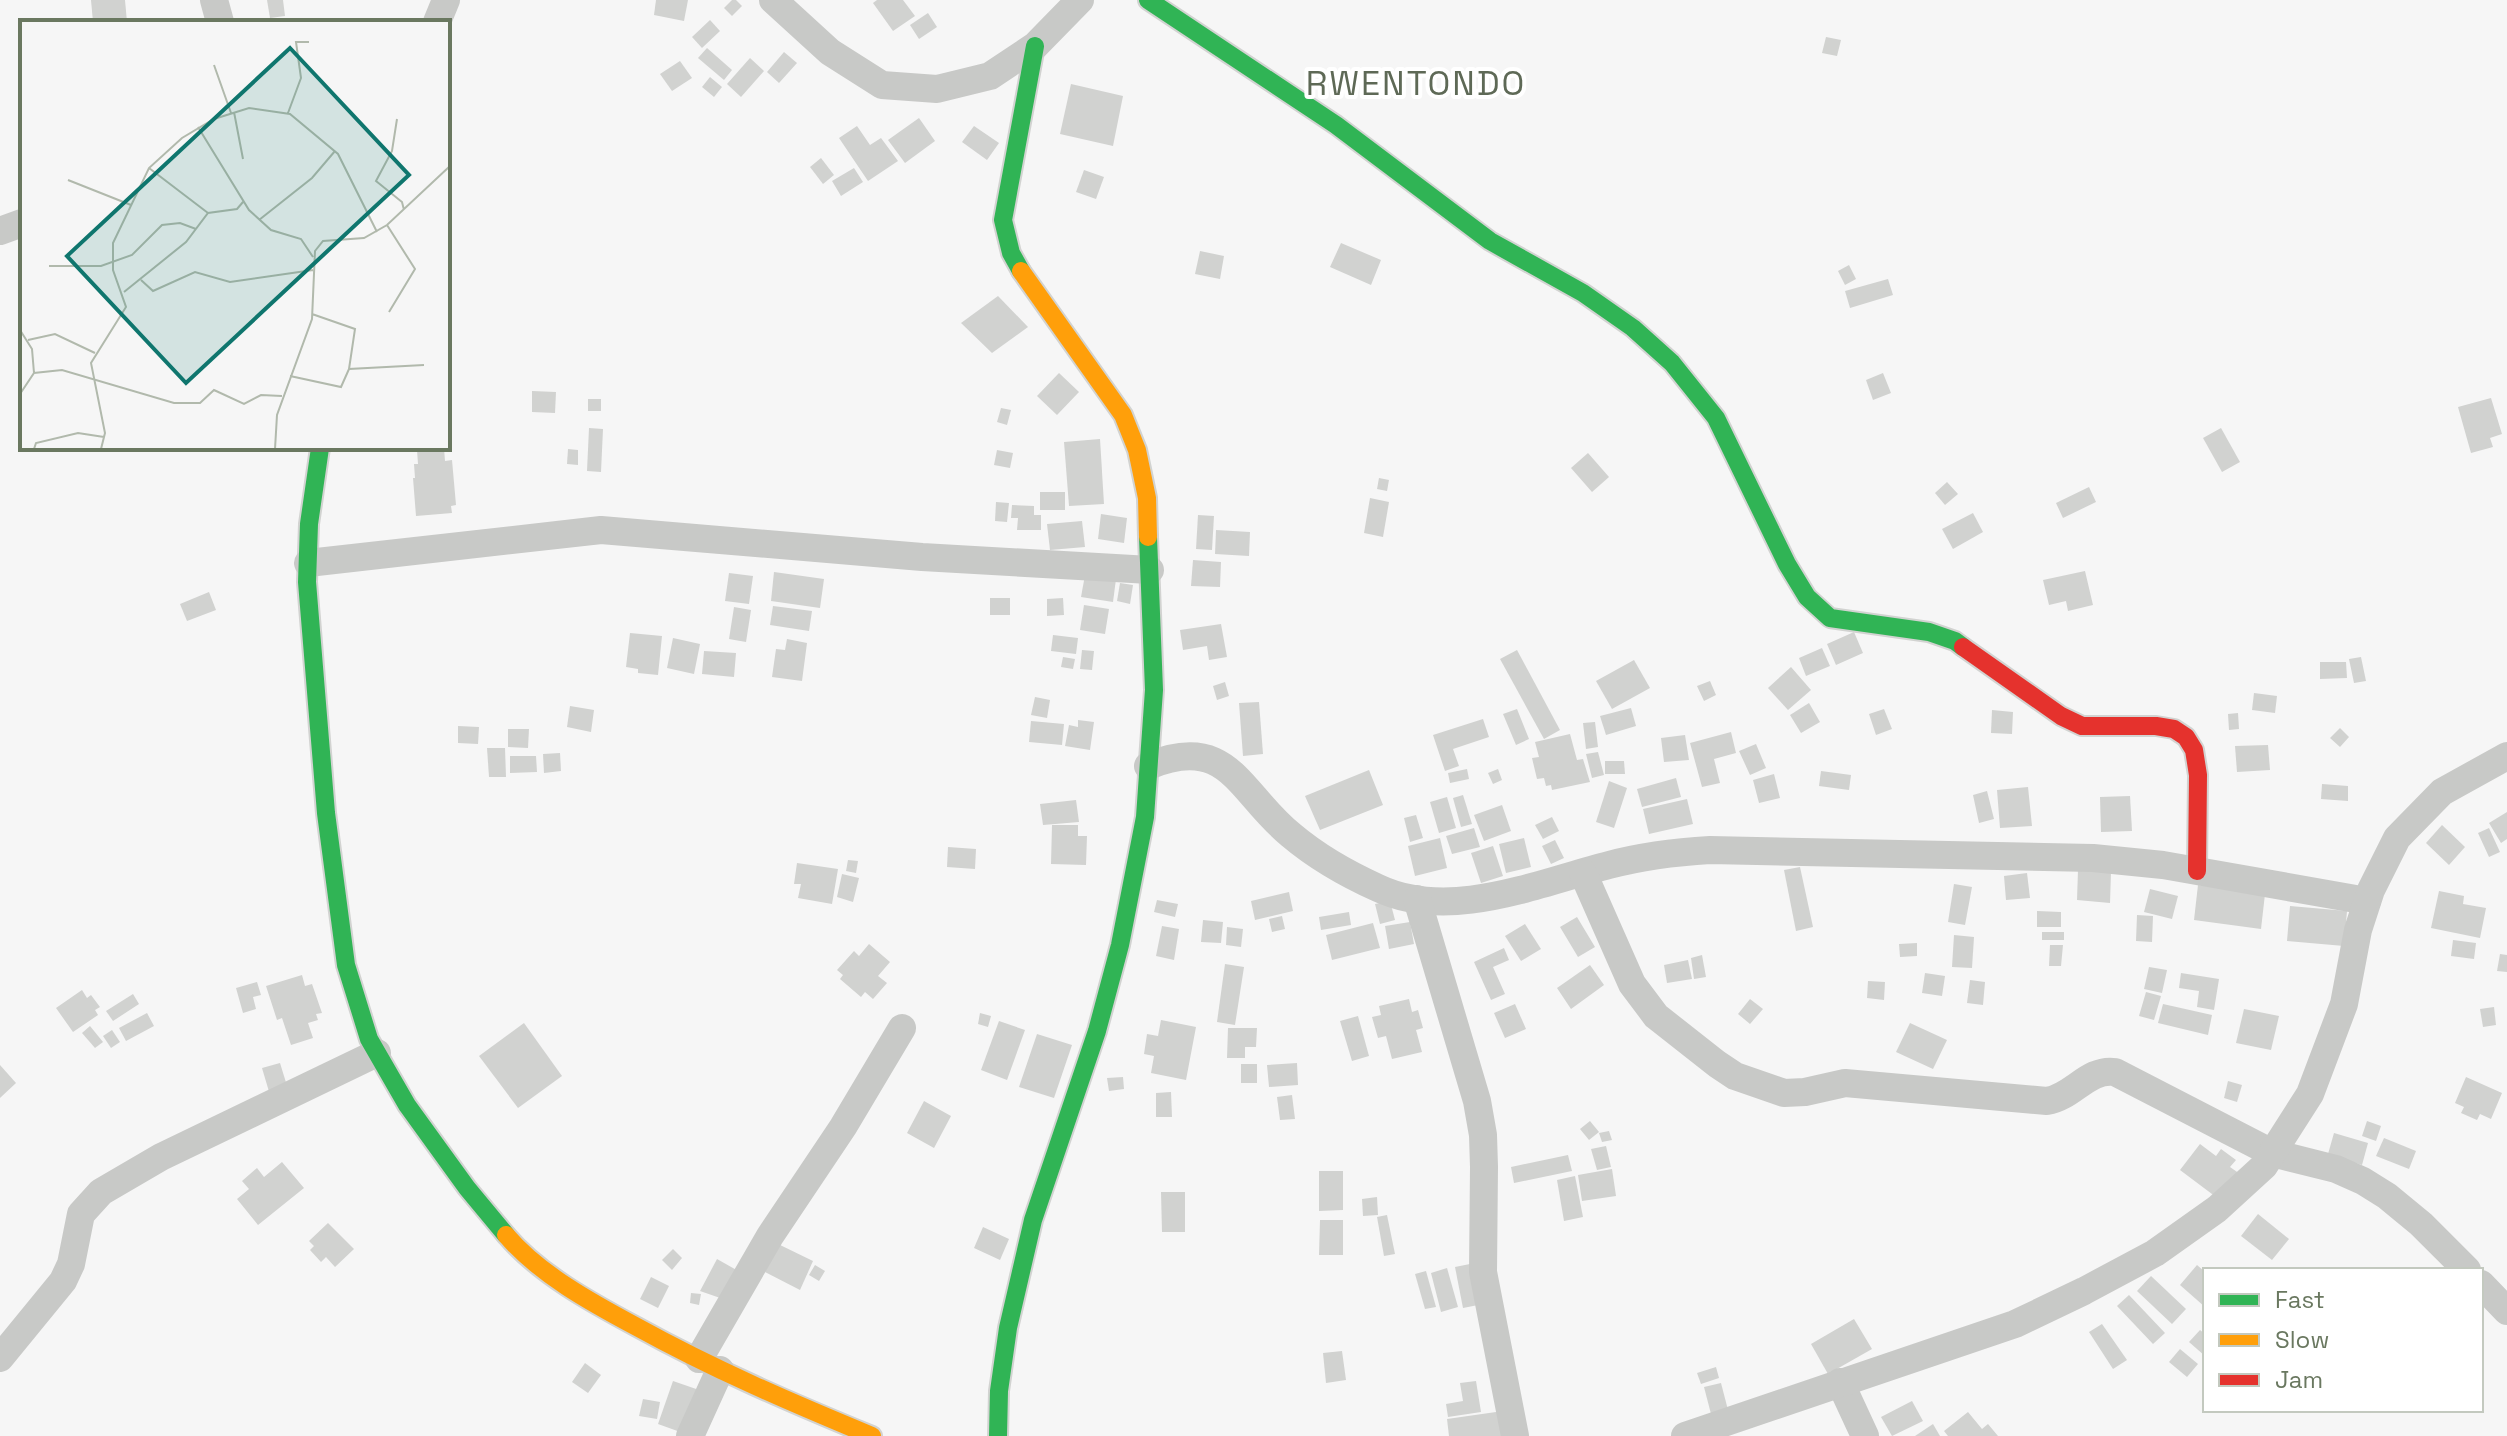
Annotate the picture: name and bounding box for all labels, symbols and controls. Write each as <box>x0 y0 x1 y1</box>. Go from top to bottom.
inset map <box>20 20 450 450</box>
district label: RWENTONDO <box>1306 62 1526 105</box>
legend <box>2203 1268 2483 1412</box>
text: Fast <box>2275 1284 2325 1315</box>
text: Slow <box>2275 1324 2329 1355</box>
text: Jam <box>2275 1364 2323 1395</box>

